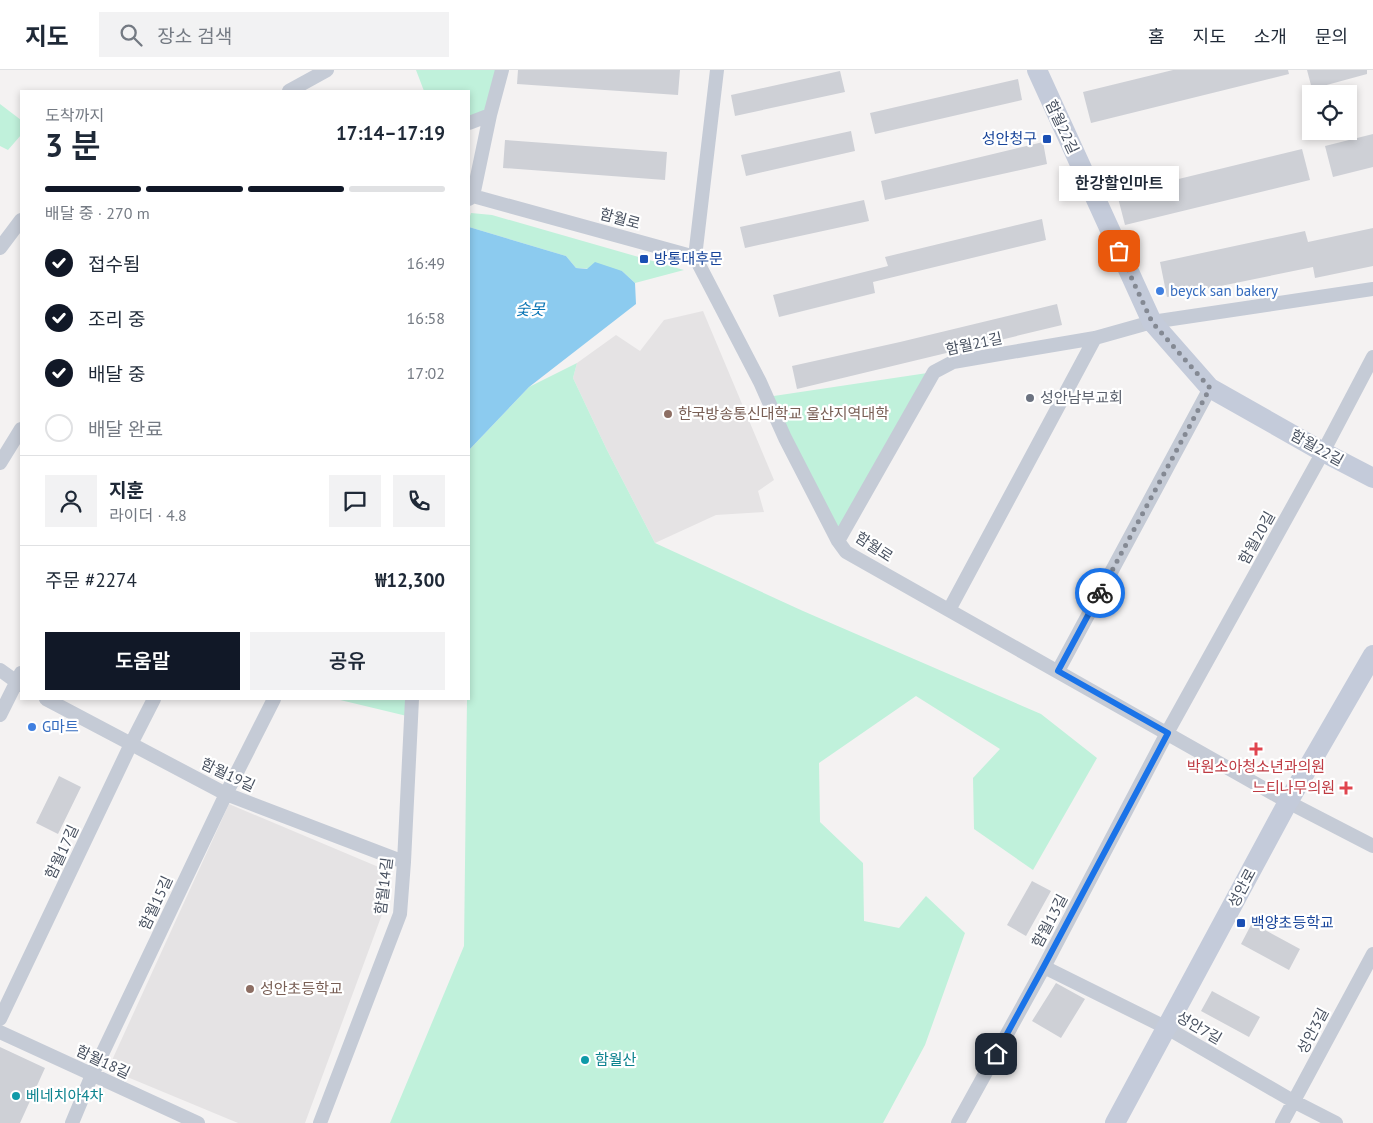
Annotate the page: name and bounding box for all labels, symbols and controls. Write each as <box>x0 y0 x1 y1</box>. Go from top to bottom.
search box <box>99 12 449 57</box>
text: 지도 <box>25 21 69 52</box>
icon: search <box>117 21 145 49</box>
text: 장소 검색 <box>157 24 232 48</box>
text: 홈 <box>1148 25 1165 48</box>
text: 지도 <box>1193 25 1226 48</box>
text: 소개 <box>1254 25 1287 48</box>
text: 문의 <box>1315 25 1348 48</box>
map controls <box>1302 85 1357 140</box>
button: locate <box>1302 85 1357 140</box>
street label: 함월22길 <box>1042 97 1083 157</box>
text: 도착까지 <box>45 105 104 125</box>
text: 17:14–17:19 <box>336 121 445 145</box>
text: 3 분 <box>45 124 101 166</box>
place label: 성안청구 <box>982 129 1037 148</box>
marker: 성안청구 <box>1041 133 1053 145</box>
callout: 한강할인마트 <box>1059 166 1179 201</box>
text: 한강할인마트 <box>1075 173 1163 193</box>
text: 배달 중 · 270 m <box>45 203 150 223</box>
street label: 함월로 <box>598 204 643 233</box>
pin <box>1098 230 1140 272</box>
icon: bag <box>1105 237 1133 265</box>
icon: check <box>45 249 73 277</box>
place label: 방통대후문 <box>654 249 723 268</box>
text: 접수됨 <box>88 252 140 276</box>
text: 16:49 <box>407 253 445 273</box>
marker: 방통대후문 <box>638 253 650 265</box>
place label: beyck san bakery <box>1170 281 1278 300</box>
marker: beyck san bakery <box>1154 285 1166 297</box>
water label: 숯못 <box>515 299 546 319</box>
icon: check <box>45 304 73 332</box>
text: 조리 중 <box>88 307 146 331</box>
text: 16:58 <box>407 308 445 328</box>
street label: 함월21길 <box>944 328 1004 359</box>
icon: check <box>45 359 73 387</box>
text: 배달 중 <box>88 362 146 386</box>
text: 17:02 <box>407 363 445 383</box>
place label: 성안남부교회 <box>1040 388 1123 407</box>
marker: 성안남부교회 <box>1024 392 1036 404</box>
place label: 한국방송통신대학교 울산지역대학 <box>678 404 889 423</box>
marker: 한국방송통신대학교 울산지역대학 <box>662 408 674 420</box>
text: 배달 완료 <box>88 417 163 441</box>
street label: 함월22길 <box>1287 425 1347 470</box>
button: person <box>45 475 97 527</box>
button: chat <box>329 475 381 527</box>
button: phone <box>393 475 445 527</box>
text: 지훈 <box>109 478 144 502</box>
text: 라이더 · 4.8 <box>109 505 187 525</box>
street label: 함월20길 <box>1234 508 1279 568</box>
street label: 함월로 <box>852 527 897 566</box>
text: 주문 #2274 <box>45 568 137 592</box>
text: ₩12,300 <box>375 568 445 592</box>
courier <box>1075 568 1125 618</box>
icon: bike <box>1086 579 1114 607</box>
button: 도움말 <box>45 632 240 690</box>
button: 공유 <box>250 632 445 690</box>
place label: G마트 <box>42 717 79 736</box>
marker: G마트 <box>26 721 38 733</box>
marker: 박원소아청소년과의원 <box>1249 742 1263 756</box>
street label: 함월19길 <box>198 754 258 795</box>
place label: 박원소아청소년과의원 <box>1187 757 1325 776</box>
place label: 느티나무의원 <box>1252 778 1335 797</box>
marker: 느티나무의원 <box>1339 781 1353 795</box>
street label: 함월17길 <box>41 822 82 882</box>
street label: 함월14길 <box>371 856 396 916</box>
street label: 성안로 <box>1223 865 1260 911</box>
street label: 함월15길 <box>135 873 176 933</box>
street label: 함월13길 <box>1028 891 1072 951</box>
place label: 백양초등학교 <box>1251 913 1334 932</box>
marker: 백양초등학교 <box>1235 917 1247 929</box>
place label: 성안초등학교 <box>260 979 343 998</box>
marker: 성안초등학교 <box>244 983 256 995</box>
street label: 성안3길 <box>1293 1004 1333 1057</box>
street label: 성안7길 <box>1173 1007 1225 1048</box>
pin <box>975 1033 1017 1075</box>
icon: home <box>982 1040 1010 1068</box>
street label: 함월18길 <box>73 1041 133 1082</box>
place label: 함월산 <box>595 1050 637 1069</box>
marker: 함월산 <box>579 1054 591 1066</box>
place label: 베네치아4차 <box>26 1086 103 1105</box>
marker: 베네치아4차 <box>10 1090 22 1102</box>

